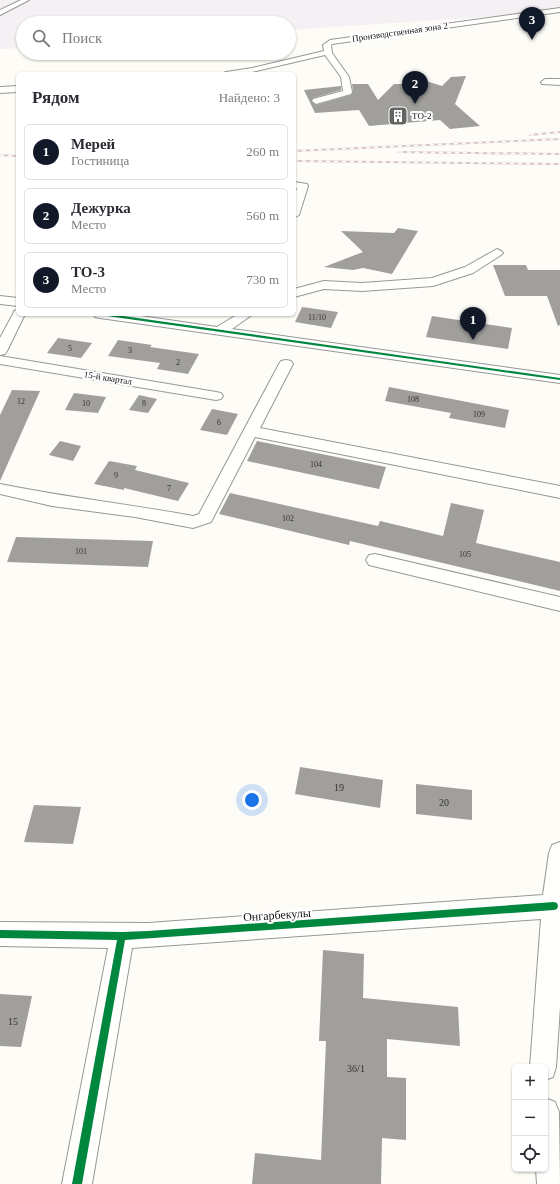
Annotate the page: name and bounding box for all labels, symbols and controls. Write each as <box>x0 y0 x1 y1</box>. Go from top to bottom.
pin: 3 <box>519 7 545 40</box>
search box <box>16 16 296 60</box>
street label: Производственная зона 2 <box>351 20 449 44</box>
icon: search <box>30 27 52 49</box>
text: Поиск <box>62 30 102 46</box>
pin: 2 <box>402 71 428 104</box>
text: Рядом <box>32 88 80 107</box>
text: Найдено: 3 <box>219 90 280 105</box>
building icon: ТО-2 <box>387 105 409 127</box>
place label: ТО-2 <box>412 111 431 121</box>
text: Мерей <box>71 136 115 152</box>
text: 1 <box>43 144 49 159</box>
text: 260 m <box>246 144 279 159</box>
text: Гостиница <box>71 153 129 168</box>
text: Дежурка <box>71 200 131 216</box>
text: 2 <box>43 208 49 223</box>
text: 560 m <box>246 208 279 223</box>
text: Место <box>71 217 106 232</box>
text: ТО-3 <box>71 264 105 280</box>
text: 3 <box>43 272 49 287</box>
text: 730 m <box>246 272 279 287</box>
text: Место <box>71 281 106 296</box>
pin: 1 <box>460 307 486 340</box>
house number: 11/10 <box>308 313 326 322</box>
house number: 5 <box>68 344 72 353</box>
house number: 3 <box>128 346 132 355</box>
house number: 2 <box>176 358 180 367</box>
street label: 15-й квартал <box>83 369 133 387</box>
house number: 108 <box>407 395 419 404</box>
house number: 12 <box>17 397 25 406</box>
house number: 10 <box>82 399 90 408</box>
house number: 8 <box>142 399 146 408</box>
house number: 109 <box>473 410 485 419</box>
house number: 6 <box>217 418 221 427</box>
house number: 104 <box>310 460 322 469</box>
house number: 9 <box>114 471 118 480</box>
house number: 7 <box>167 484 171 493</box>
house number: 102 <box>282 514 294 523</box>
house number: 101 <box>75 547 87 556</box>
house number: 105 <box>459 550 471 559</box>
house number: 19 <box>334 782 344 793</box>
your location <box>242 790 262 810</box>
house number: 20 <box>439 797 449 808</box>
street label: Онгарбекулы <box>243 906 311 924</box>
house number: 15 <box>8 1016 18 1027</box>
house number: 36/1 <box>347 1063 365 1074</box>
map controls <box>512 1064 548 1172</box>
button: + <box>512 1064 548 1100</box>
button: − <box>512 1100 548 1136</box>
button: locate <box>512 1136 548 1172</box>

